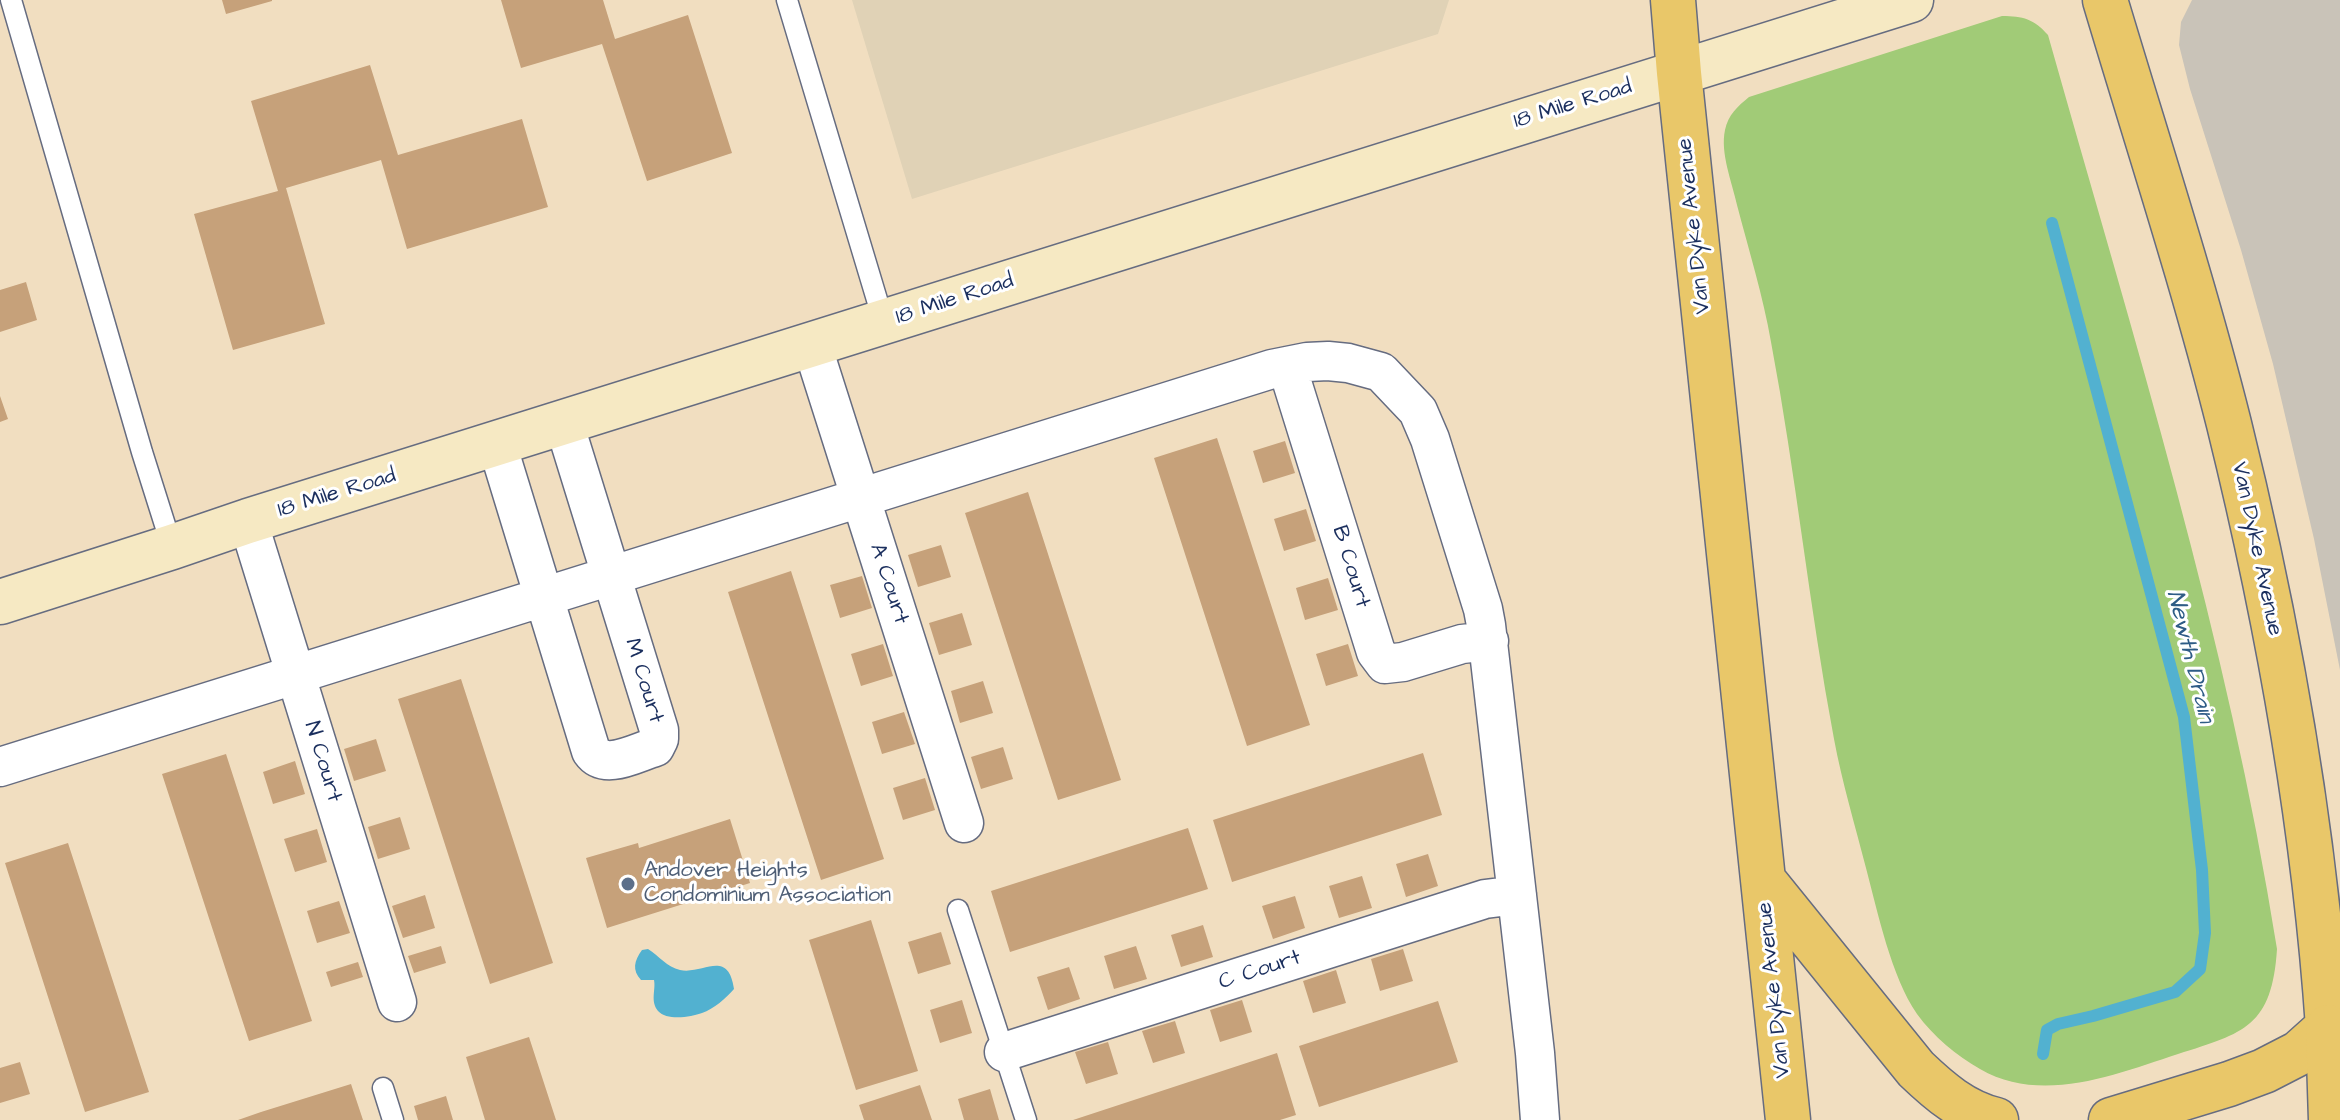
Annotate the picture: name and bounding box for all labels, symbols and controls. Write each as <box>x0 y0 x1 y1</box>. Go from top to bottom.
street label: 18 Mile Road <box>1511 75 1635 135</box>
street label: Van Dyke Avenue <box>1673 137 1717 315</box>
street label: 18 Mile Road <box>893 269 1017 331</box>
street label: Van Dyke Avenue <box>2225 460 2287 638</box>
street label: 18 Mile Road <box>275 464 399 524</box>
street label: B Court <box>1325 523 1375 611</box>
street label: A Court <box>863 540 913 628</box>
water label: Newth Drain <box>2159 588 2219 726</box>
street label: M Court <box>618 635 668 727</box>
street label: N Court <box>297 719 347 805</box>
place label: Andover Heights Condominium Association <box>644 858 891 910</box>
marker: Andover Heights Condominium Association <box>619 875 637 893</box>
street label: Van Dyke Avenue <box>1753 901 1797 1079</box>
street label: C Court <box>1216 945 1304 997</box>

